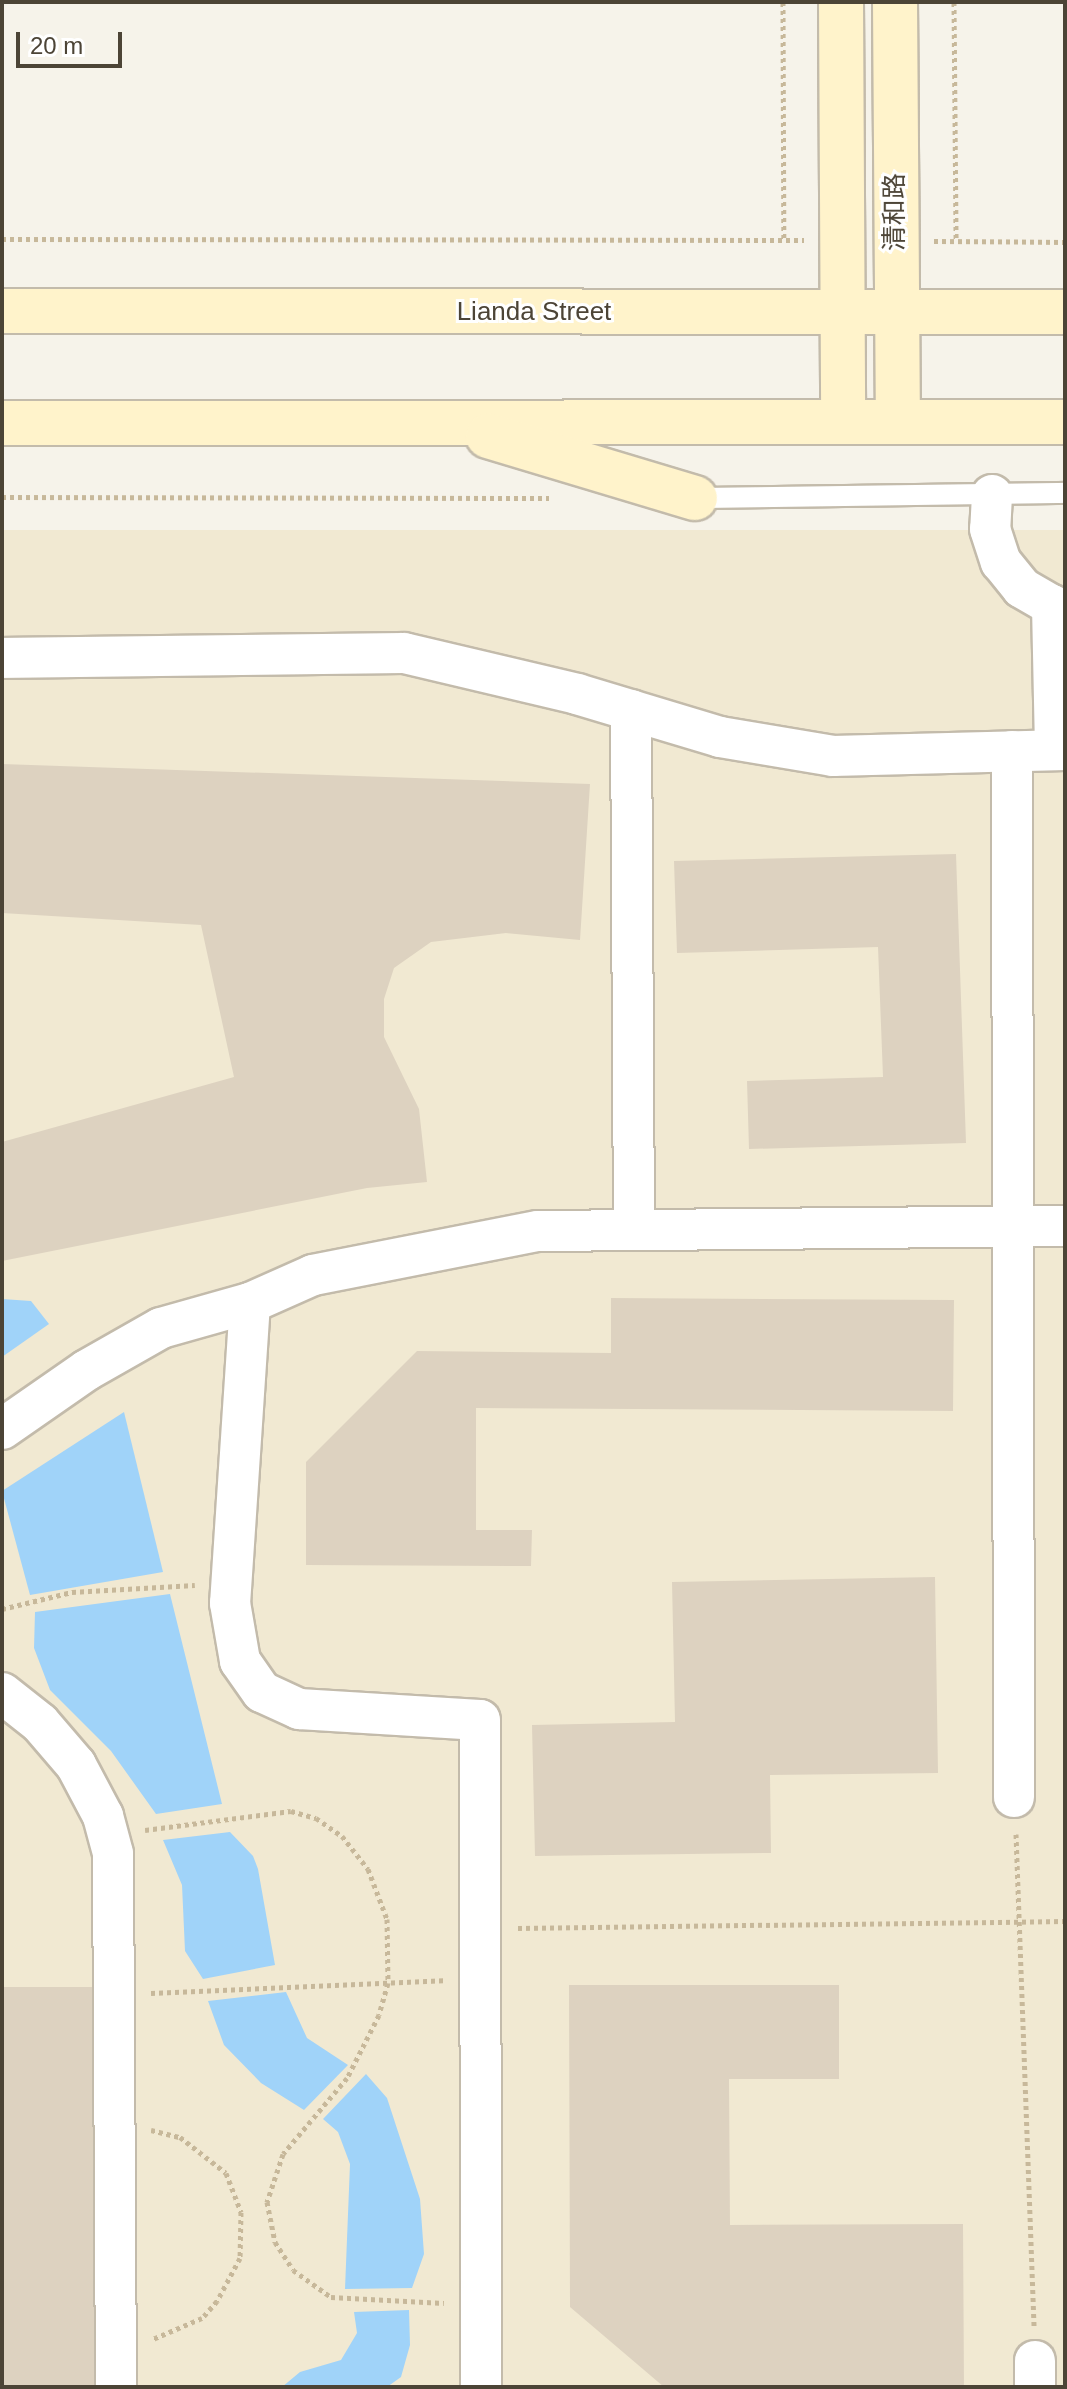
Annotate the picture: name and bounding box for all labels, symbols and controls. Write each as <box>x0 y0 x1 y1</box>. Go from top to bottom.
scale bar <box>20 16 126 66</box>
text: 20 m <box>30 32 83 59</box>
street label: 清和路 <box>879 173 911 251</box>
street label: Lianda Street <box>457 296 611 328</box>

